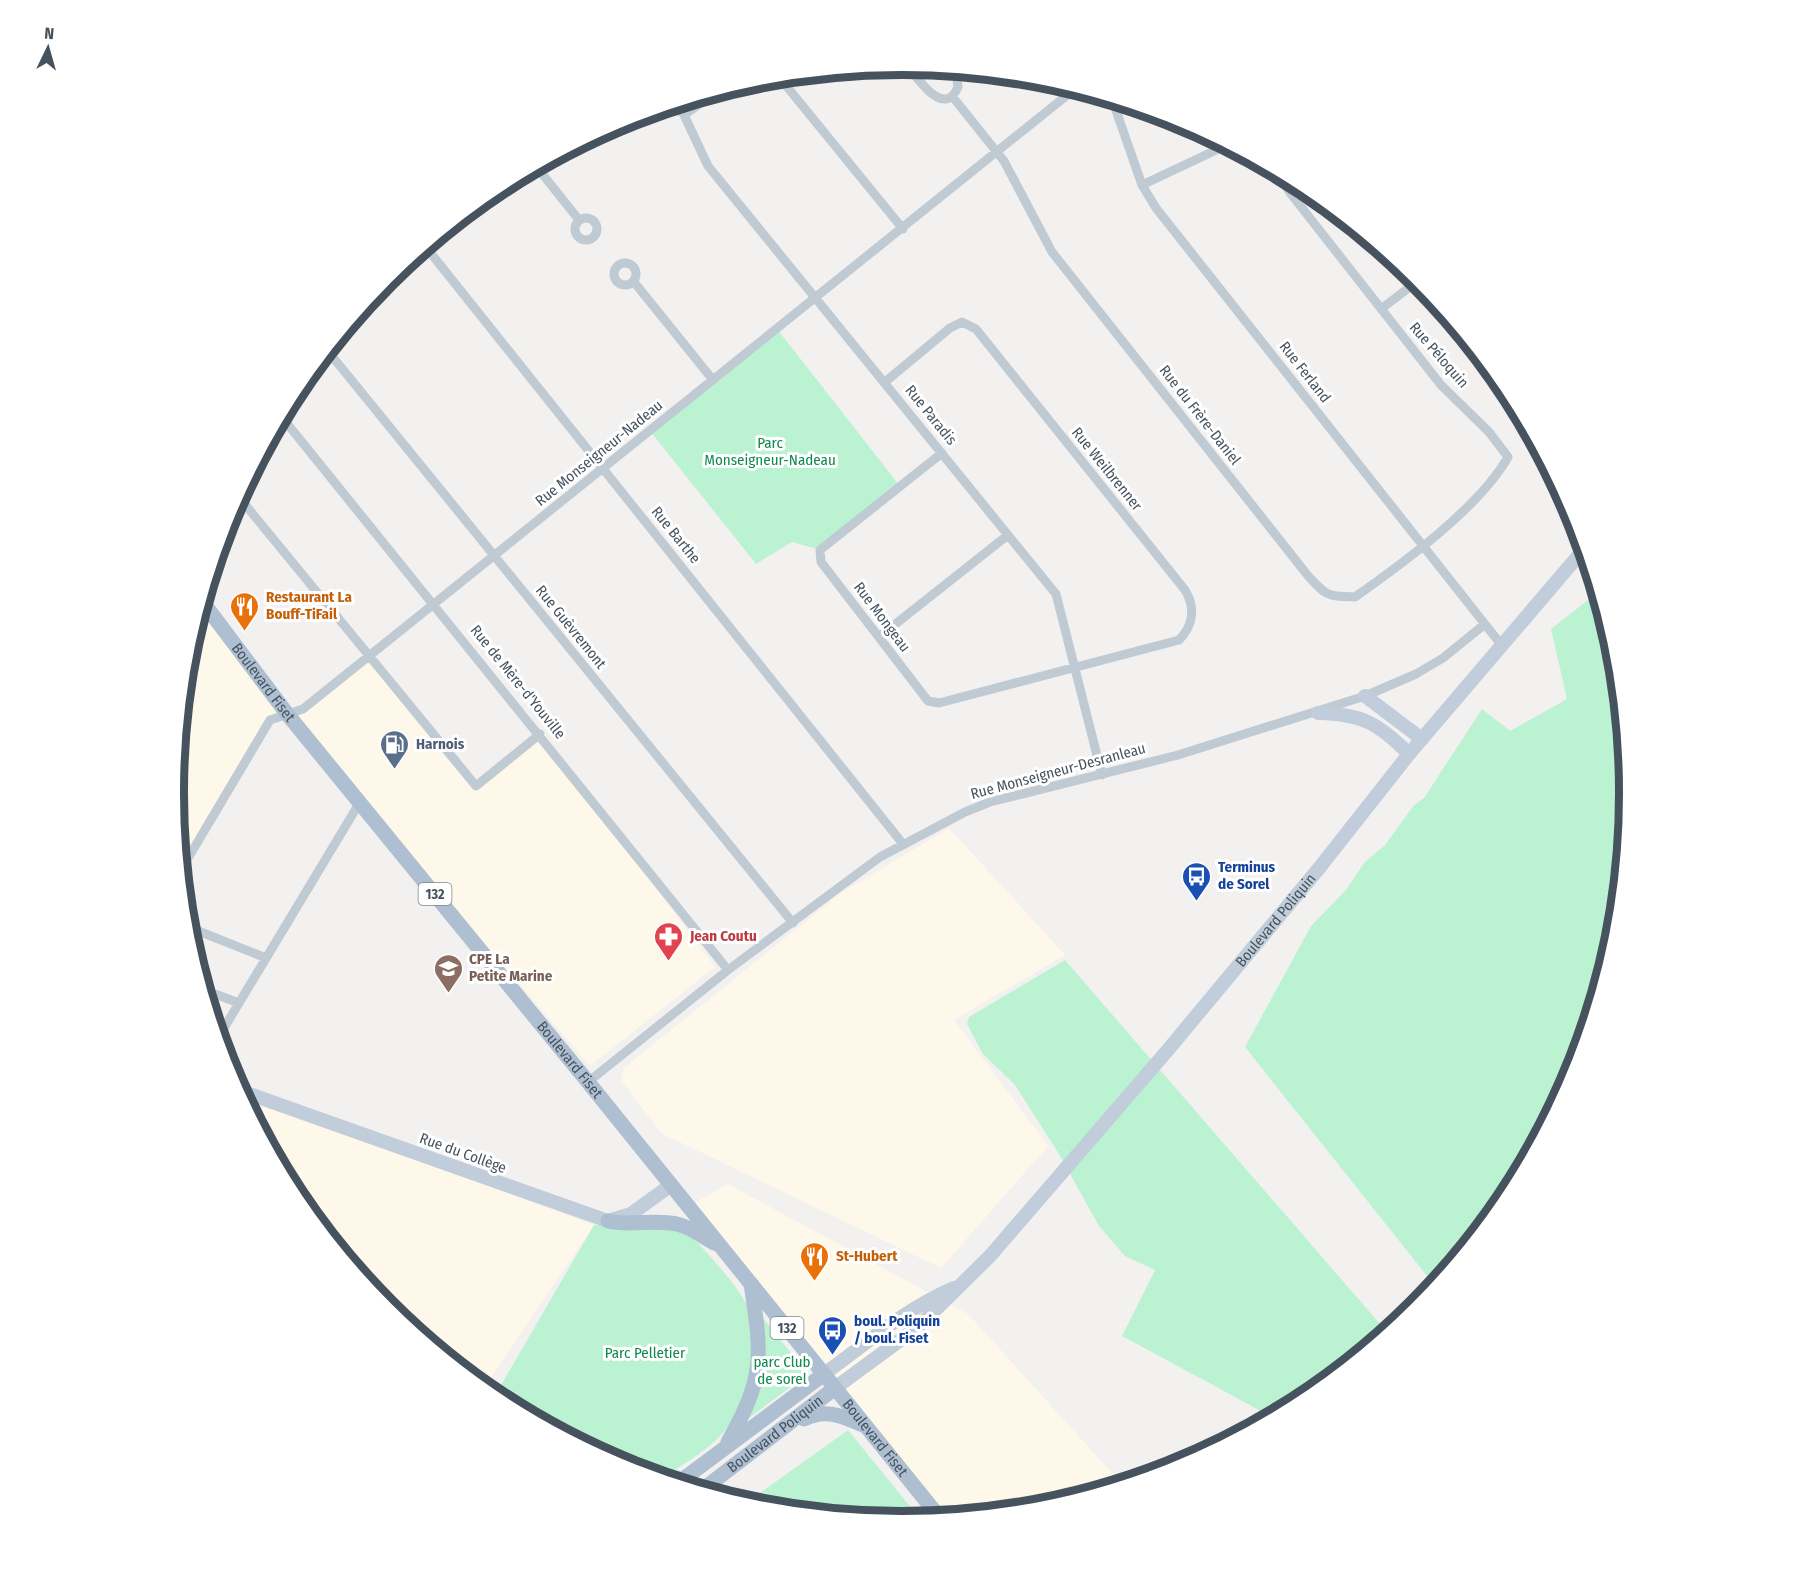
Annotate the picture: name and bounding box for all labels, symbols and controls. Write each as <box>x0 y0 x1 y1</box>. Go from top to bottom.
north arrow <box>18 18 78 78</box>
text: N <box>44 24 55 43</box>
street label: Rue Péloquin <box>1406 318 1472 392</box>
street label: Rue Ferland <box>1275 338 1335 406</box>
street label: Rue du Frère-Daniel <box>1156 362 1244 468</box>
street label: Rue Paradis <box>901 381 961 449</box>
street label: Rue Monseigneur-Nadeau <box>532 396 666 510</box>
street label: Rue Weilbrenner <box>1068 424 1147 515</box>
park label: Parc Monseigneur-Nadeau <box>704 434 836 469</box>
street label: Rue Barthe <box>648 503 704 567</box>
street label: Rue Mongeau <box>850 579 914 655</box>
street label: Rue Guèvremont <box>532 582 610 672</box>
place label: Restaurant La Bouff-TiFail <box>266 588 352 623</box>
restaurant icon: Restaurant La Bouff-TiFail <box>229 590 261 632</box>
street label: Rue de Mère-d'Youville <box>467 622 569 742</box>
street label: Boulevard Fiset <box>228 639 299 726</box>
fuel station icon: Harnois <box>379 728 411 770</box>
place label: Harnois <box>416 735 465 753</box>
street label: Rue Monseigneur-Desranleau <box>969 739 1147 803</box>
place label: Terminus de Sorel <box>1218 858 1276 893</box>
bus stop icon: Terminus de Sorel <box>1181 860 1213 902</box>
street label: Boulevard Poliquin <box>1232 870 1320 971</box>
road number: 132 <box>418 883 452 905</box>
pharmacy icon: Jean Coutu <box>653 920 685 962</box>
place label: Jean Coutu <box>689 927 757 945</box>
place label: CPE La Petite Marine <box>469 950 553 985</box>
school or university icon: CPE La Petite Marine <box>432 952 464 994</box>
street label: Boulevard Fiset <box>533 1018 607 1102</box>
street label: Rue du Collège <box>417 1129 509 1177</box>
restaurant icon: St-Hubert <box>799 1240 831 1282</box>
place label: St-Hubert <box>836 1247 898 1265</box>
place label: boul. Poliquin / boul. Fiset <box>854 1312 940 1347</box>
bus stop icon: boul. Poliquin / boul. Fiset <box>817 1314 849 1356</box>
road number: 132 <box>770 1317 804 1339</box>
park label: Parc Pelletier <box>605 1344 686 1362</box>
park label: parc Club de sorel <box>753 1353 811 1388</box>
street label: Boulevard Poliquin <box>723 1392 827 1476</box>
street label: Boulevard Fiset <box>839 1395 912 1480</box>

